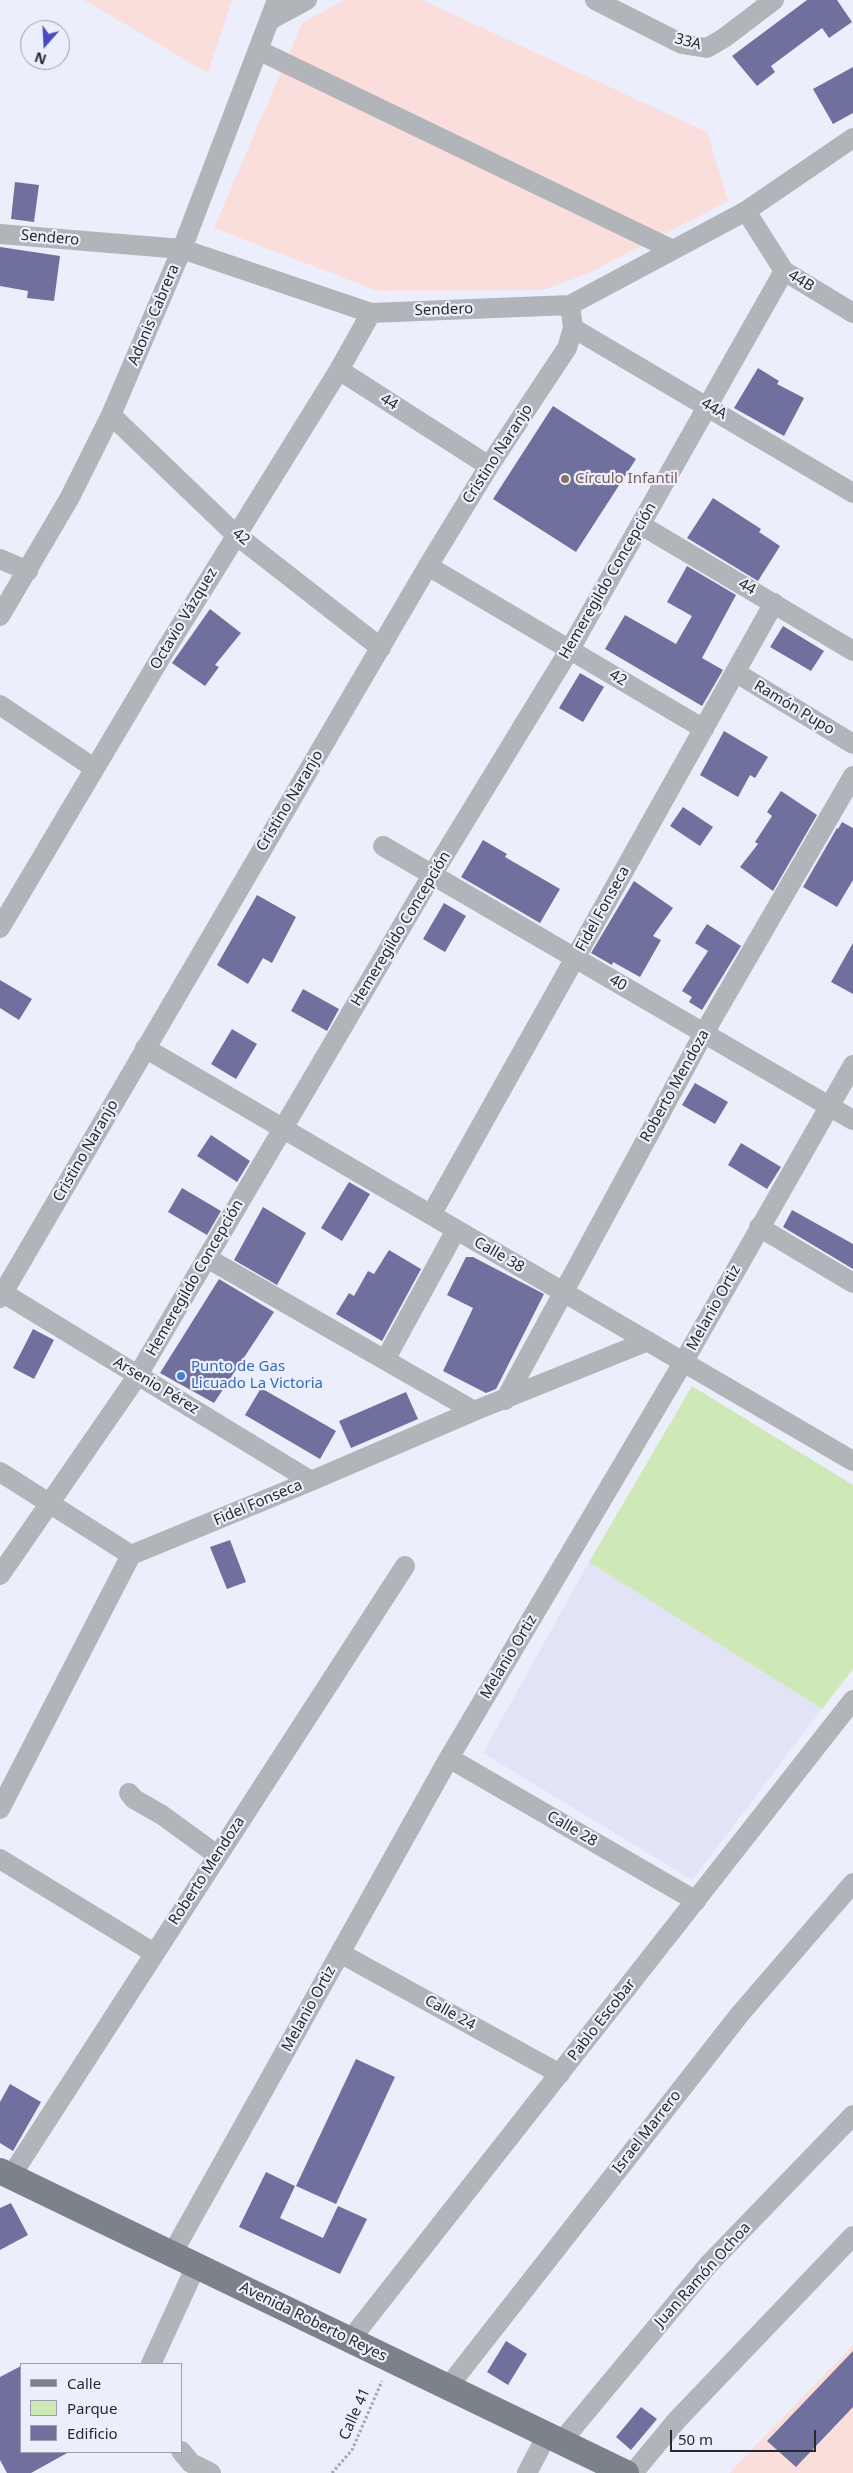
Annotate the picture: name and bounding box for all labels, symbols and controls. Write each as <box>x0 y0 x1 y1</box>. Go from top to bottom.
north arrow <box>20 20 70 70</box>
street label: 33A <box>673 30 703 54</box>
text: N <box>32 48 49 70</box>
street label: Sendero <box>20 226 80 250</box>
street label: Adonis Cabrera <box>125 262 183 368</box>
street label: 44B <box>785 266 817 296</box>
street label: Sendero <box>414 300 474 320</box>
street label: 44 <box>377 390 401 414</box>
street label: 44A <box>698 394 730 424</box>
street label: Cristino Naranjo <box>459 401 537 507</box>
place label: Círculo Infantil <box>575 470 678 488</box>
marker: Círculo Infantil <box>559 473 571 485</box>
street label: Hemeregildo Concepción <box>556 500 660 662</box>
street label: 42 <box>229 525 253 549</box>
street label: Octavio Vázquez <box>147 565 221 673</box>
street label: 44 <box>735 575 759 599</box>
street label: 42 <box>606 666 630 690</box>
street label: Ramón Pupo <box>751 677 837 739</box>
street label: Cristino Naranjo <box>253 747 327 855</box>
street label: Hemeregildo Concepción <box>348 848 454 1010</box>
street label: Fidel Fonseca <box>572 863 634 955</box>
street label: 40 <box>606 971 630 995</box>
street label: Roberto Mendoza <box>637 1027 713 1145</box>
street label: Cristino Naranjo <box>50 1097 122 1205</box>
street label: Hemeregildo Concepción <box>143 1197 247 1359</box>
street label: Calle 38 <box>471 1233 527 1277</box>
street label: Melanio Ortiz <box>683 1262 745 1354</box>
street label: Arsenio Pérez <box>110 1353 202 1419</box>
place label: Punto de Gas Licuado La Victoria <box>191 1358 323 1393</box>
marker: Punto de Gas Licuado La Victoria <box>175 1370 187 1382</box>
street label: Fidel Fonseca <box>211 1476 305 1530</box>
street label: Melanio Ortiz <box>477 1612 541 1702</box>
street label: Calle 28 <box>544 1807 600 1851</box>
street label: Roberto Mendoza <box>165 1813 249 1929</box>
street label: Melanio Ortiz <box>278 1963 340 2055</box>
street label: Pablo Escobar <box>564 1975 640 2065</box>
street label: Calle 24 <box>422 1992 478 2034</box>
street label: Israel Marrero <box>609 2087 685 2177</box>
street label: Juan Ramón Ochoa <box>651 2219 755 2331</box>
street label: Avenida Roberto Reyes <box>236 2278 390 2366</box>
legend <box>20 2363 182 2453</box>
text: Calle <box>67 2373 101 2393</box>
street label: Calle 41 <box>336 2385 374 2443</box>
text: Parque <box>67 2398 117 2418</box>
scale bar <box>673 2420 819 2452</box>
text: Edificio <box>67 2423 118 2443</box>
text: 50 m <box>678 2429 713 2449</box>

